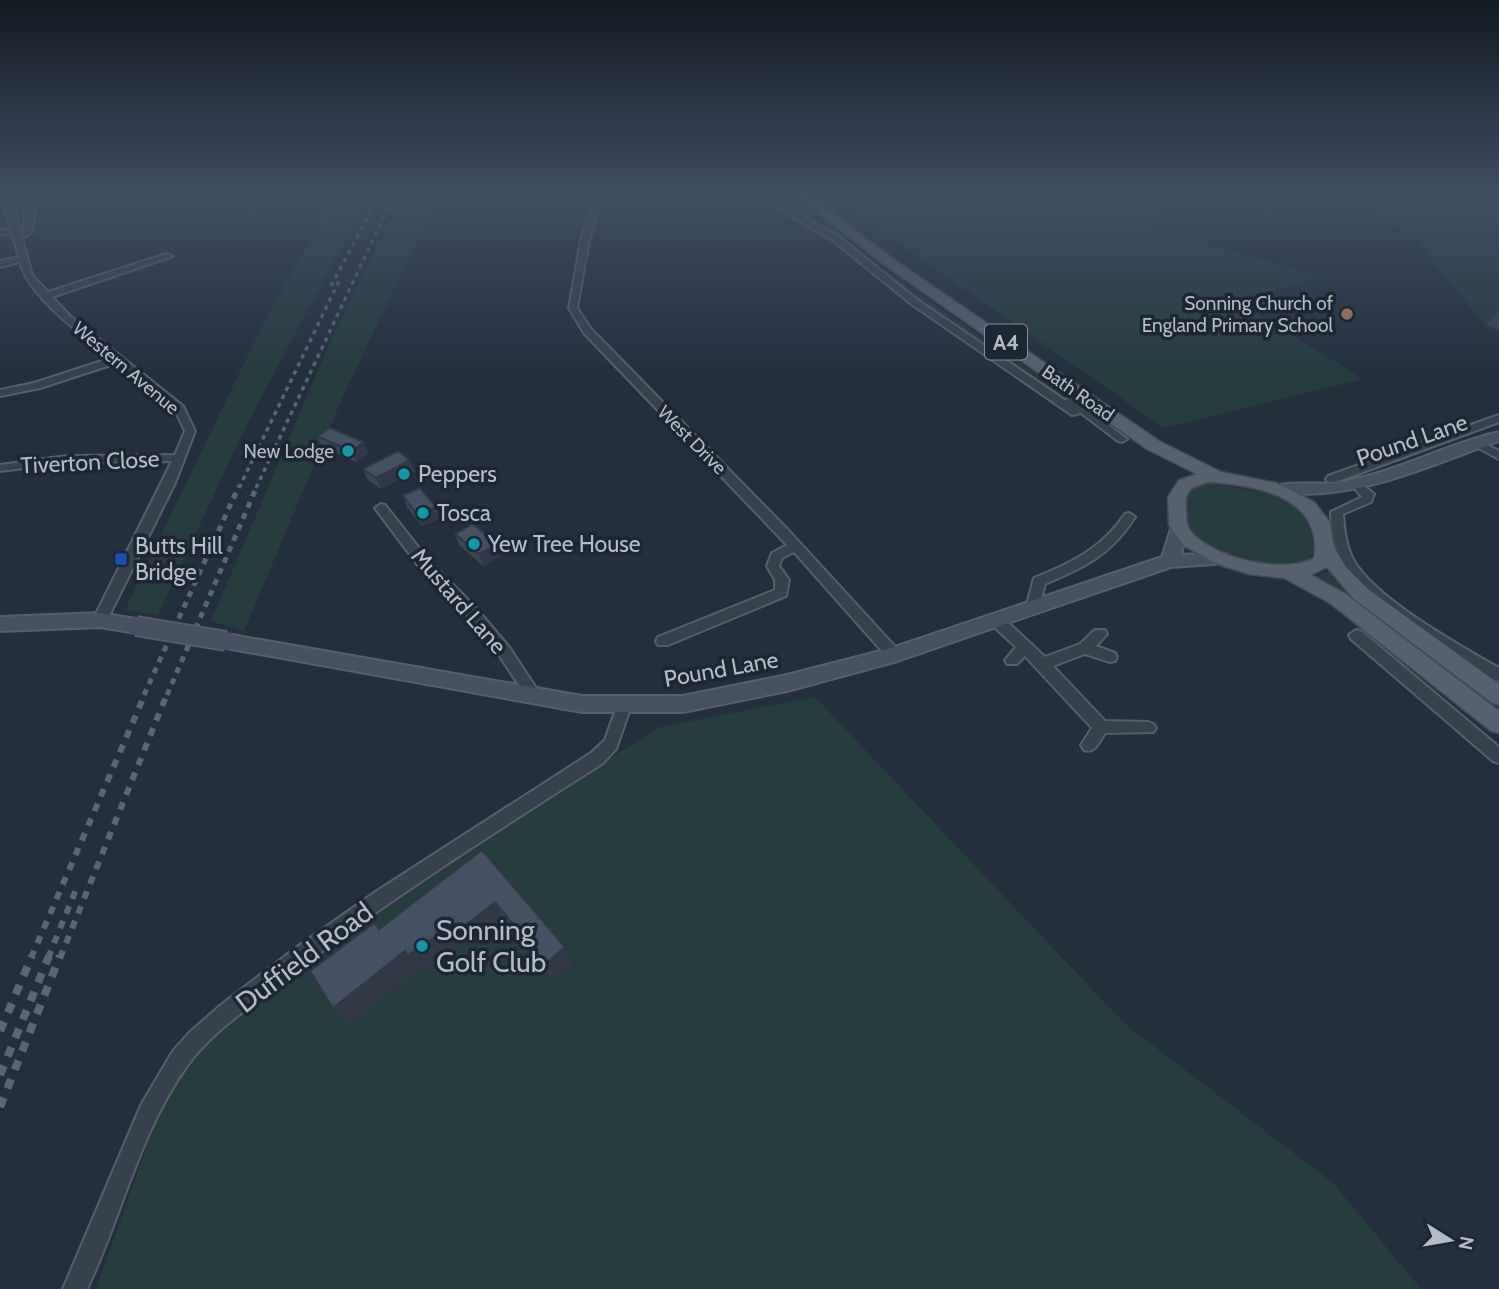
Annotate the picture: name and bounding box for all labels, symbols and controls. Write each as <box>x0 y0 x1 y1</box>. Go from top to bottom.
place label: Sonning Church of England Primary School <box>1142 292 1334 337</box>
marker: Sonning Church of England Primary School <box>1339 306 1355 322</box>
street label: Western Avenue <box>68 317 184 419</box>
road number: A4 <box>985 324 1027 360</box>
street label: Bath Road <box>1038 360 1118 426</box>
street label: West Drive <box>653 401 731 479</box>
street label: Pound Lane <box>1353 408 1471 472</box>
place label: New Lodge <box>244 440 334 463</box>
marker: New Lodge <box>340 443 356 459</box>
street label: Tiverton Close <box>20 444 160 480</box>
place label: Peppers <box>418 460 497 488</box>
marker: Peppers <box>396 466 412 482</box>
place label: Tosca <box>437 499 491 527</box>
marker: Tosca <box>415 505 431 521</box>
place label: Yew Tree House <box>487 530 641 558</box>
place label: Butts Hill Bridge <box>135 532 223 586</box>
marker: Yew Tree House <box>466 536 482 552</box>
street label: Mustard Lane <box>406 542 513 660</box>
marker: Butts Hill Bridge <box>113 551 129 567</box>
street label: Pound Lane <box>662 645 781 693</box>
street label: Duffield Road <box>229 894 379 1020</box>
place label: Sonning Golf Club <box>436 913 546 979</box>
marker: Sonning Golf Club <box>414 938 430 954</box>
north arrow <box>1415 1205 1485 1275</box>
text: N <box>1454 1234 1479 1252</box>

